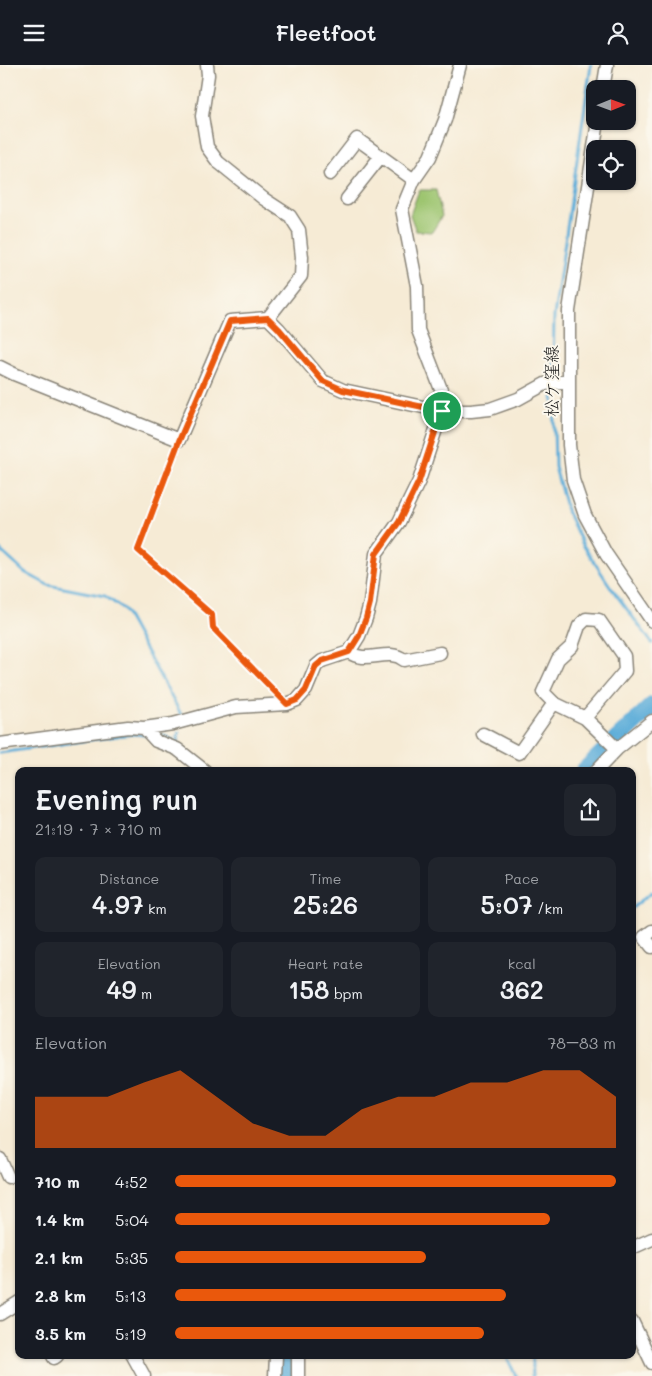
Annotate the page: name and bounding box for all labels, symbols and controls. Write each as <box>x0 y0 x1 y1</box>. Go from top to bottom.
text: Fleetfoot <box>275 18 377 47</box>
icon: menu <box>20 19 48 47</box>
icon: person <box>604 19 632 47</box>
north arrow <box>586 80 636 130</box>
map controls <box>586 80 636 190</box>
button: locate <box>586 140 636 190</box>
street label: 松ケ窪線 <box>539 345 563 417</box>
pin <box>421 390 463 432</box>
icon: arrive <box>428 397 456 425</box>
text: Evening run <box>35 781 198 817</box>
button: share <box>564 784 616 836</box>
text: 21:19 · 7 × 710 m <box>35 818 161 839</box>
text: Distance <box>99 869 159 888</box>
text: Time <box>310 869 341 888</box>
text: Pace <box>505 869 539 888</box>
text: 4.97 <box>92 888 144 920</box>
text: 25:26 <box>293 888 358 920</box>
text: 5:07 <box>480 888 533 920</box>
text: km <box>144 899 167 918</box>
text: /km <box>533 899 563 918</box>
text: Elevation <box>98 954 161 973</box>
text: Heart rate <box>288 954 363 973</box>
text: kcal <box>508 954 536 973</box>
text: 49 <box>106 973 137 1005</box>
text: 158 <box>288 973 329 1005</box>
text: 362 <box>500 973 544 1005</box>
text: m <box>137 984 152 1003</box>
text: bpm <box>329 984 363 1003</box>
text: Elevation <box>35 1032 107 1053</box>
text: 78–83 m <box>547 1032 616 1053</box>
text: 710 m <box>35 1171 80 1192</box>
text: 4:52 <box>115 1171 148 1192</box>
text: 1.4 km <box>35 1209 84 1230</box>
text: 5:04 <box>115 1209 149 1230</box>
text: 2.1 km <box>35 1247 83 1268</box>
text: 5:35 <box>115 1247 148 1268</box>
text: 2.8 km <box>35 1285 86 1306</box>
text: 5:13 <box>115 1285 146 1306</box>
text: 3.5 km <box>35 1323 86 1344</box>
text: 5:19 <box>115 1323 146 1344</box>

